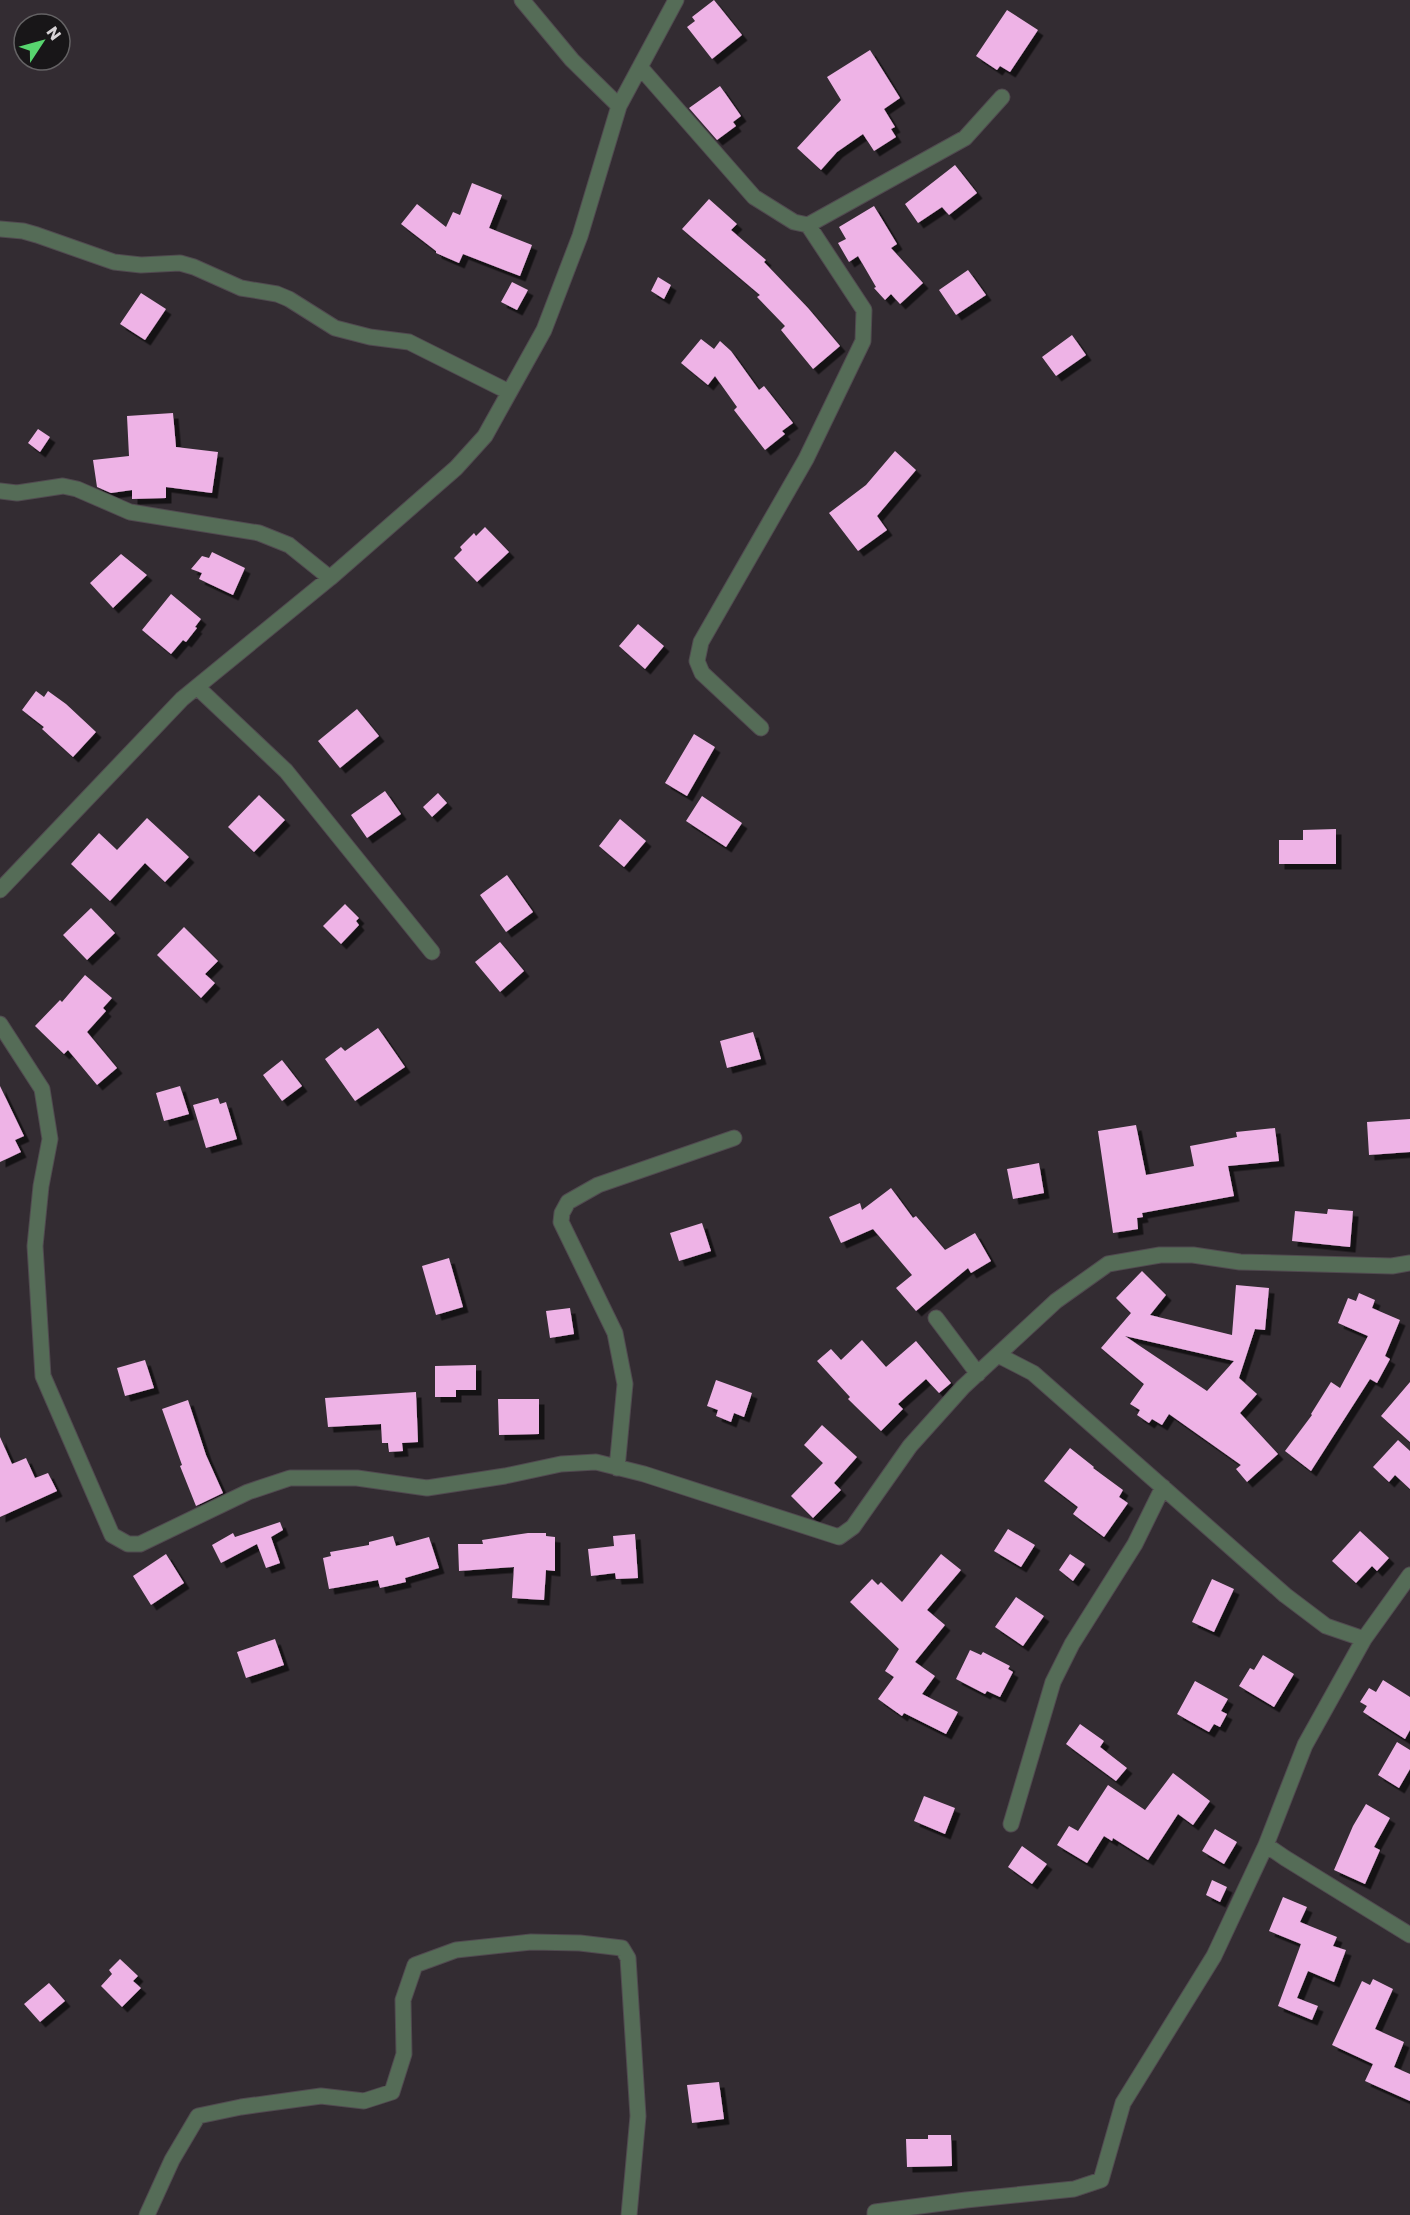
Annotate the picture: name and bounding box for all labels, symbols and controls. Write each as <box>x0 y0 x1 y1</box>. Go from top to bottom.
north arrow <box>12 12 72 72</box>
text: N <box>41 22 67 45</box>

